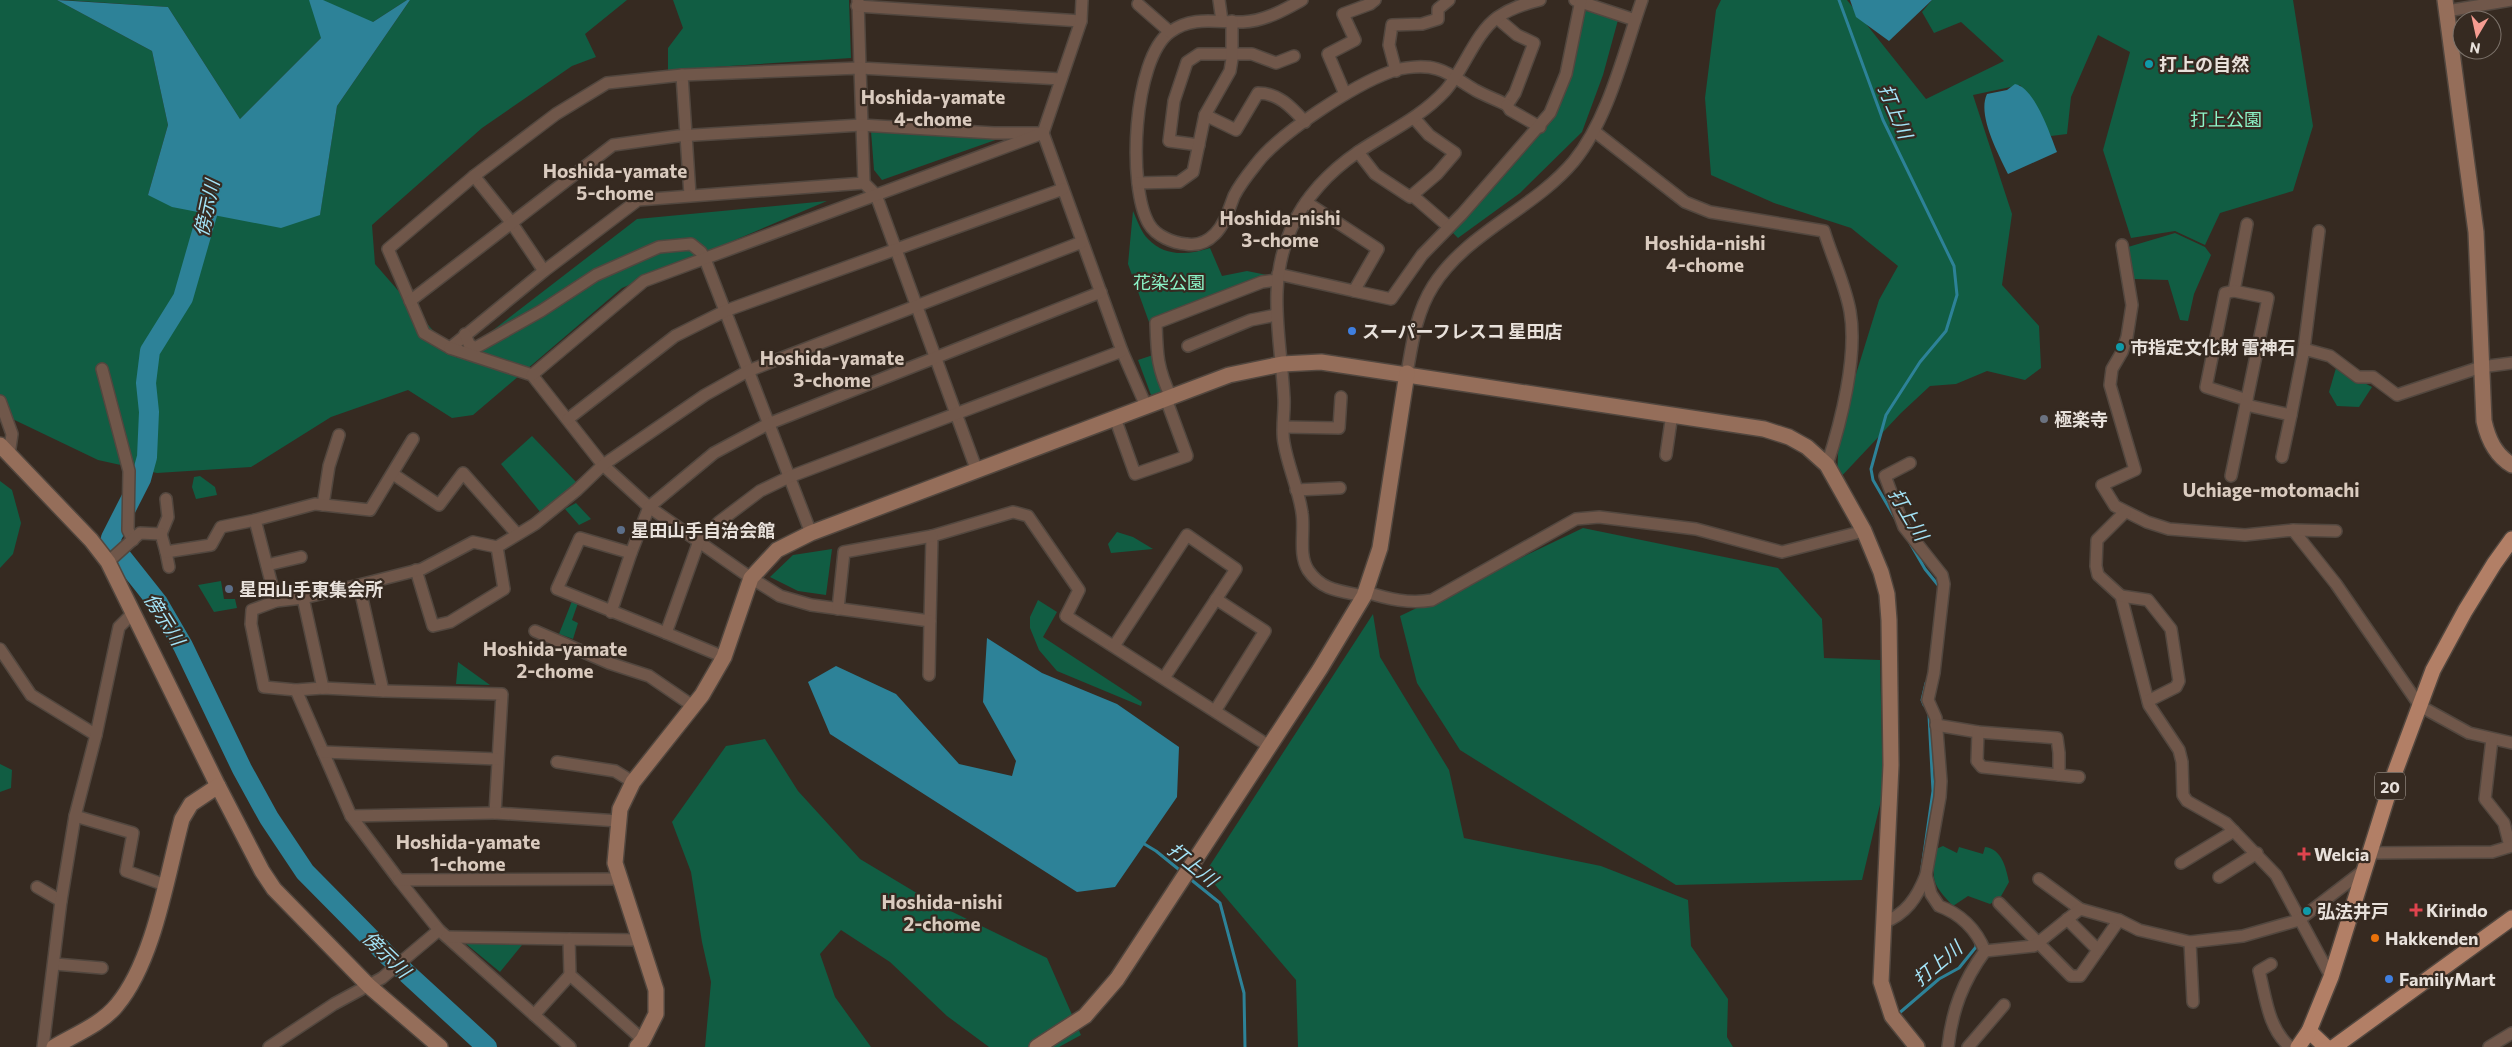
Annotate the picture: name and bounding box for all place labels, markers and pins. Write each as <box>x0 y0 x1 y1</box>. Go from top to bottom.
place label: 打上の自然 <box>2159 53 2249 75</box>
marker: 打上の自然 <box>2143 58 2155 70</box>
place label: スーパーフレスコ 星田店 <box>1362 320 1562 342</box>
marker: スーパーフレスコ 星田店 <box>1346 325 1358 337</box>
place label: 市指定文化財 雷神石 <box>2130 336 2295 358</box>
marker: 市指定文化財 雷神石 <box>2114 341 2126 353</box>
place label: 極楽寺 <box>2054 408 2108 430</box>
marker: 極楽寺 <box>2038 413 2050 425</box>
place label: 星田山手自治会館 <box>631 519 775 541</box>
marker: 星田山手自治会館 <box>615 524 627 536</box>
place label: 星田山手東集会所 <box>239 578 383 600</box>
marker: 星田山手東集会所 <box>223 583 235 595</box>
place label: Welcia <box>2314 843 2369 865</box>
marker: Welcia <box>2298 848 2310 860</box>
place label: Kirindo <box>2426 899 2488 921</box>
place label: 弘法井戸 <box>2317 900 2389 922</box>
marker: Kirindo <box>2410 904 2422 916</box>
marker: 弘法井戸 <box>2301 905 2313 917</box>
place label: Hakkenden <box>2385 927 2479 949</box>
marker: Hakkenden <box>2369 932 2381 944</box>
place label: FamilyMart <box>2399 968 2496 990</box>
marker: FamilyMart <box>2383 973 2395 985</box>

